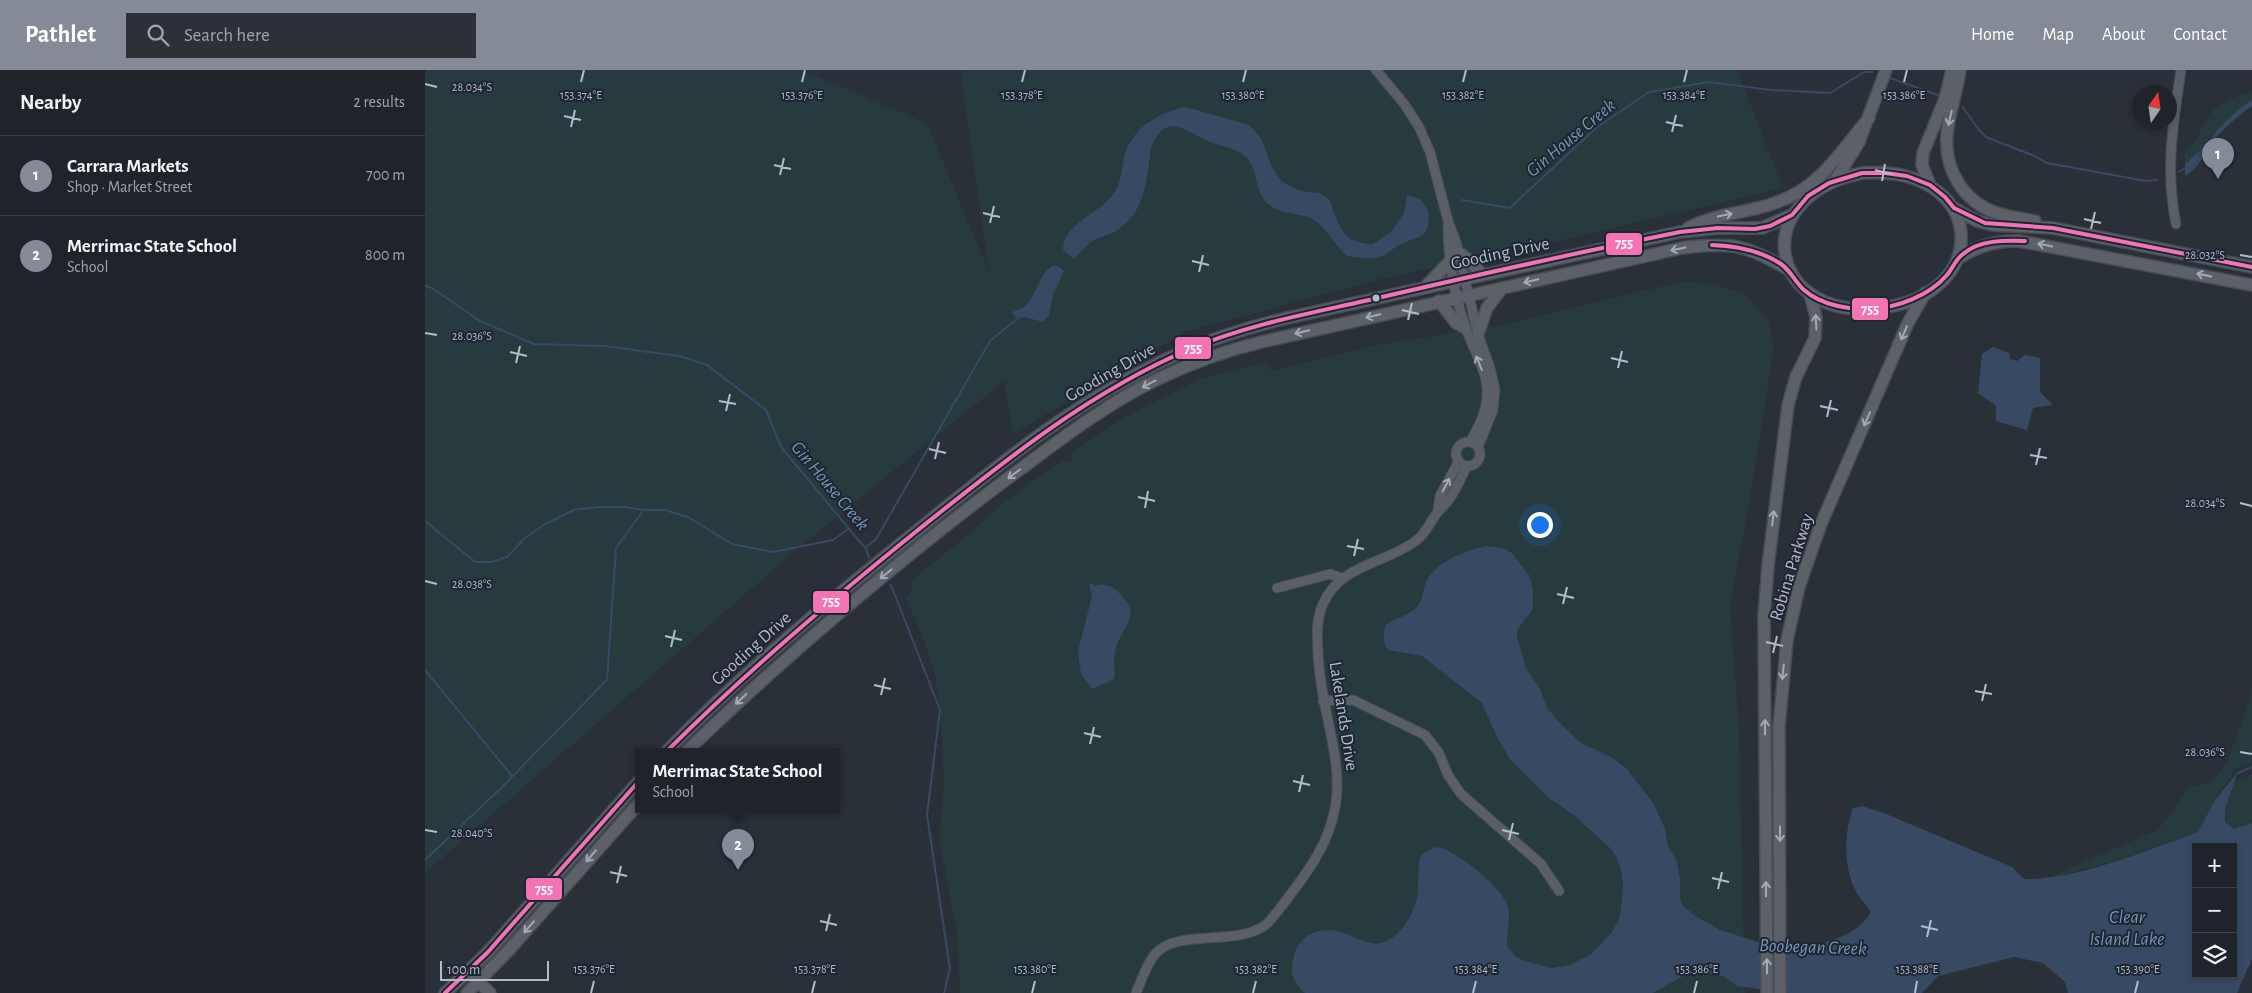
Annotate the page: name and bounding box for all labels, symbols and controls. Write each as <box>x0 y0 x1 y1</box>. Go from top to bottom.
search box <box>126 13 476 58</box>
icon: search <box>144 21 172 49</box>
text: Pathlet <box>25 23 96 47</box>
text: Search here <box>184 26 270 45</box>
text: Home <box>1971 26 2014 44</box>
text: Map <box>2042 26 2074 44</box>
text: About <box>2102 26 2145 44</box>
text: Contact <box>2173 26 2227 44</box>
text: 28.034°S <box>452 81 492 93</box>
north arrow <box>2132 85 2177 130</box>
text: 153.374°E <box>560 89 602 101</box>
text: 153.376°E <box>781 89 823 101</box>
text: 153.378°E <box>1001 89 1043 101</box>
text: 153.380°E <box>1221 89 1265 101</box>
text: 153.382°E <box>1442 89 1484 101</box>
text: 153.384°E <box>1663 89 1705 101</box>
text: 153.386°E <box>1883 89 1925 101</box>
text: Nearby <box>20 92 81 113</box>
text: 2 results <box>353 94 405 110</box>
water label: Gin House Creek <box>1523 95 1619 181</box>
one-way arrow <box>1945 109 1954 125</box>
pin: 1 <box>2202 138 2234 179</box>
text: Carrara Markets <box>67 157 189 176</box>
text: 1 <box>33 167 39 183</box>
text: 700 m <box>366 167 405 183</box>
text: Shop · Market Street <box>67 179 192 195</box>
one-way arrow <box>1717 210 1733 219</box>
line badge: 755 <box>1605 232 1643 256</box>
street label: Gooding Drive <box>1449 235 1551 273</box>
text: Merrimac State School <box>67 237 237 256</box>
text: 755 <box>1615 237 1633 251</box>
one-way arrow <box>2037 239 2053 249</box>
one-way arrow <box>1671 245 1687 254</box>
text: 2 <box>32 247 40 263</box>
text: 800 m <box>365 247 405 263</box>
text: 28.032°S <box>2185 249 2225 261</box>
text: School <box>67 259 108 275</box>
one-way arrow <box>2197 270 2213 280</box>
one-way arrow <box>1523 277 1539 286</box>
unlabelled marker <box>1371 293 1381 303</box>
line badge: 755 <box>1851 297 1889 321</box>
text: 755 <box>1861 303 1879 317</box>
one-way arrow <box>1365 312 1381 321</box>
one-way arrow <box>1811 314 1820 330</box>
one-way arrow <box>1899 325 1909 340</box>
one-way arrow <box>1295 328 1311 337</box>
text: 28.036°S <box>452 330 492 342</box>
line badge: 755 <box>1174 336 1212 360</box>
street label: Gooding Drive <box>1063 340 1158 406</box>
text: 755 <box>1184 342 1202 356</box>
one-way arrow <box>1474 356 1483 371</box>
one-way arrow <box>1142 379 1156 389</box>
one-way arrow <box>1861 411 1871 426</box>
water label: Gin House Creek <box>787 438 873 534</box>
one-way arrow <box>1007 469 1021 479</box>
one-way arrow <box>1441 479 1451 493</box>
text: 28.034°S <box>2185 497 2225 509</box>
one-way arrow <box>1768 510 1778 526</box>
street label: Robina Parkway <box>1767 511 1817 623</box>
your location <box>1527 512 1553 538</box>
one-way arrow <box>880 569 893 580</box>
text: 28.038°S <box>452 578 492 590</box>
line badge: 755 <box>812 590 850 614</box>
text: 755 <box>822 595 840 609</box>
street label: Gooding Drive <box>708 609 795 689</box>
street label: Lakelands Drive <box>1325 660 1361 772</box>
one-way arrow <box>1778 663 1788 679</box>
one-way arrow <box>735 693 748 705</box>
one-way arrow <box>1760 719 1770 736</box>
text: 28.036°S <box>2185 746 2225 758</box>
popup <box>635 748 840 813</box>
text: Merrimac State School <box>652 762 823 781</box>
text: School <box>652 784 694 800</box>
one-way arrow <box>1775 826 1785 842</box>
text: 28.040°S <box>451 827 493 839</box>
pin: 2 <box>722 829 754 870</box>
map controls <box>2192 843 2237 978</box>
button: + <box>2192 843 2237 888</box>
one-way arrow <box>586 850 597 863</box>
line badge: 755 <box>525 877 563 901</box>
one-way arrow <box>1761 882 1771 898</box>
text: 755 <box>535 883 553 897</box>
button: − <box>2192 888 2237 933</box>
water label: Clear Island Lake <box>2089 908 2165 949</box>
one-way arrow <box>524 921 535 934</box>
button: layers <box>2192 933 2237 978</box>
water label: Boobegan Creek <box>1759 936 1867 959</box>
scale bar <box>440 958 549 981</box>
one-way arrow <box>1762 958 1772 974</box>
text: 100 m <box>447 963 480 977</box>
text: 153.376°E <box>573 963 615 975</box>
text: 153.378°E <box>794 963 836 975</box>
text: 153.380°E <box>1013 963 1057 975</box>
text: 153.382°E <box>1235 963 1277 975</box>
text: 153.384°E <box>1455 963 1497 975</box>
text: 153.386°E <box>1676 963 1718 975</box>
text: 153.388°E <box>1896 963 1938 975</box>
text: 153.390°E <box>2116 963 2160 975</box>

